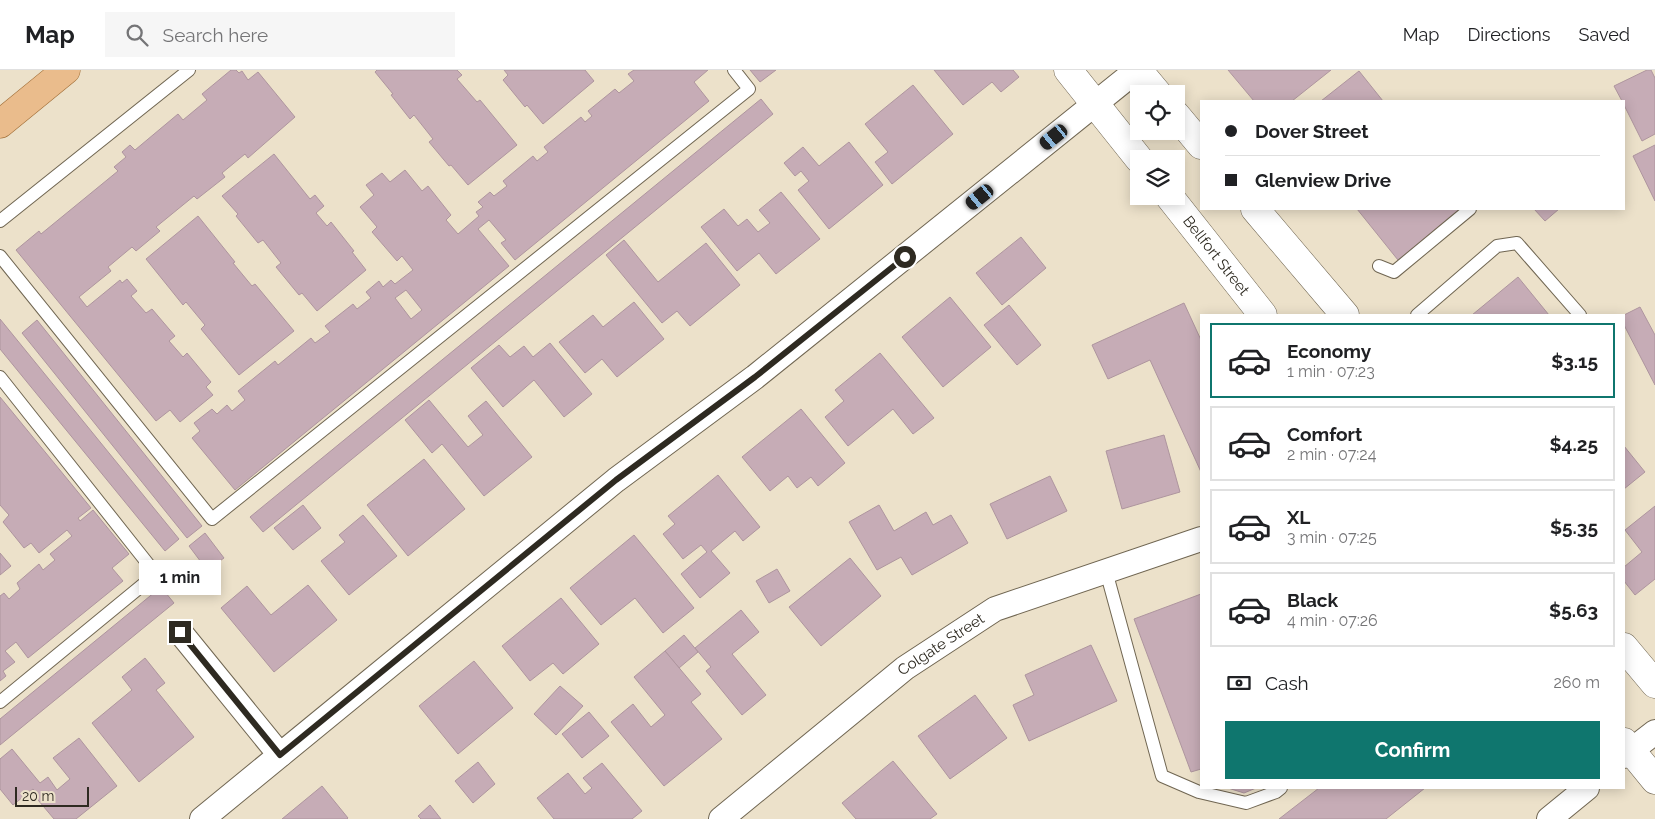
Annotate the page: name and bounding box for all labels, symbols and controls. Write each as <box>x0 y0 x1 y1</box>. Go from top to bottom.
search box <box>105 12 455 57</box>
text: Map <box>25 20 75 49</box>
icon: search <box>123 21 151 49</box>
text: Search here <box>163 24 268 46</box>
text: Map <box>1403 24 1439 45</box>
text: Directions <box>1467 24 1551 45</box>
text: Saved <box>1579 24 1630 45</box>
map controls <box>1130 85 1185 205</box>
button: locate <box>1130 85 1185 140</box>
text: Dover Street <box>1255 120 1369 142</box>
car <box>1037 122 1070 152</box>
button: layers <box>1130 150 1185 205</box>
text: Glenview Drive <box>1255 169 1391 191</box>
car <box>963 182 996 212</box>
street label: Bellfort Street <box>1179 212 1253 299</box>
route start <box>894 246 916 268</box>
icon: car <box>1227 338 1272 383</box>
text: Economy <box>1287 340 1371 362</box>
text: $3.15 <box>1551 350 1598 372</box>
text: 1 min · 07:23 <box>1287 362 1375 381</box>
icon: car <box>1227 421 1272 466</box>
text: Comfort <box>1287 423 1362 445</box>
text: $4.25 <box>1550 433 1598 455</box>
text: 2 min · 07:24 <box>1287 445 1376 464</box>
icon: car <box>1227 504 1272 549</box>
text: XL <box>1287 506 1310 528</box>
text: $5.35 <box>1550 516 1598 538</box>
text: 3 min · 07:25 <box>1287 528 1377 547</box>
callout: 1 min <box>139 560 221 594</box>
text: 1 min <box>160 568 200 587</box>
icon: car <box>1227 587 1272 632</box>
text: Black <box>1287 589 1338 611</box>
text: $5.63 <box>1549 599 1598 621</box>
street label: Colgate Street <box>894 610 988 679</box>
text: 4 min · 07:26 <box>1287 611 1378 630</box>
route end <box>169 621 191 643</box>
icon: cash <box>1225 669 1253 697</box>
text: Cash <box>1265 672 1309 694</box>
text: 260 m <box>1553 673 1600 692</box>
button: Confirm <box>1225 721 1600 779</box>
scale bar <box>15 784 89 807</box>
text: 20 m <box>22 788 54 804</box>

